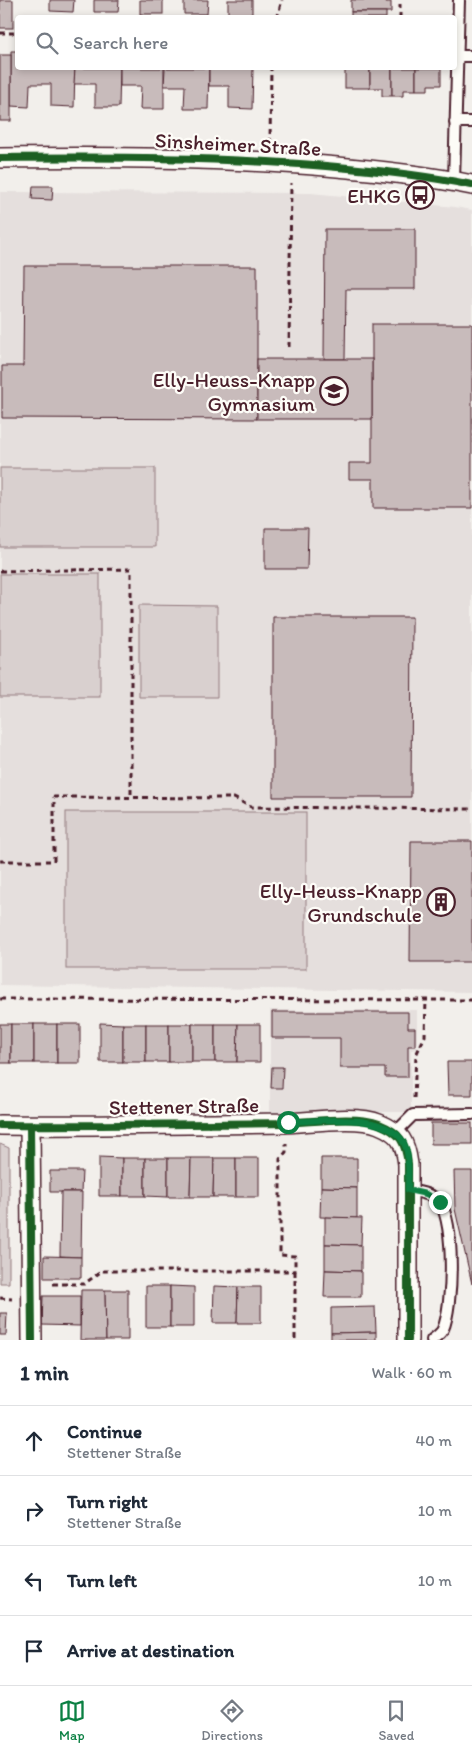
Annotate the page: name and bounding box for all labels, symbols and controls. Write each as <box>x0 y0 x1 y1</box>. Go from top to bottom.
search box <box>15 15 457 70</box>
icon: search <box>33 29 61 57</box>
text: Search here <box>73 31 168 54</box>
street label: Sinsheimer Straße <box>154 127 322 161</box>
bus stop icon: EHKG <box>405 180 435 210</box>
place label: EHKG <box>347 183 401 208</box>
place label: Elly-Heuss-Knapp Gymnasium <box>153 367 315 416</box>
school or university icon: Elly-Heuss-Knapp Gymnasium <box>319 376 349 406</box>
place label: Elly-Heuss-Knapp Grundschule <box>260 878 422 927</box>
building icon: Elly-Heuss-Knapp Grundschule <box>426 887 456 917</box>
street label: Stettener Straße <box>109 1092 259 1120</box>
route start <box>277 1111 300 1134</box>
route end <box>429 1191 452 1214</box>
text: 1 min <box>20 1360 69 1385</box>
text: Walk · 60 m <box>371 1363 452 1382</box>
text: Continue <box>67 1420 142 1443</box>
icon: ahead <box>20 1427 48 1455</box>
text: 40 m <box>415 1431 452 1450</box>
text: Stettener Straße <box>67 1443 182 1462</box>
text: Turn right <box>67 1490 148 1513</box>
icon: right <box>20 1497 48 1525</box>
text: 10 m <box>418 1501 452 1520</box>
text: Stettener Straße <box>67 1513 182 1532</box>
icon: left <box>20 1567 48 1595</box>
text: Turn left <box>67 1569 137 1592</box>
text: 10 m <box>418 1571 452 1590</box>
icon: arrive <box>20 1637 48 1665</box>
text: Arrive at destination <box>67 1639 234 1662</box>
tab: Map <box>58 1697 86 1744</box>
tab: Directions <box>201 1697 263 1744</box>
tab: Saved <box>378 1697 414 1744</box>

